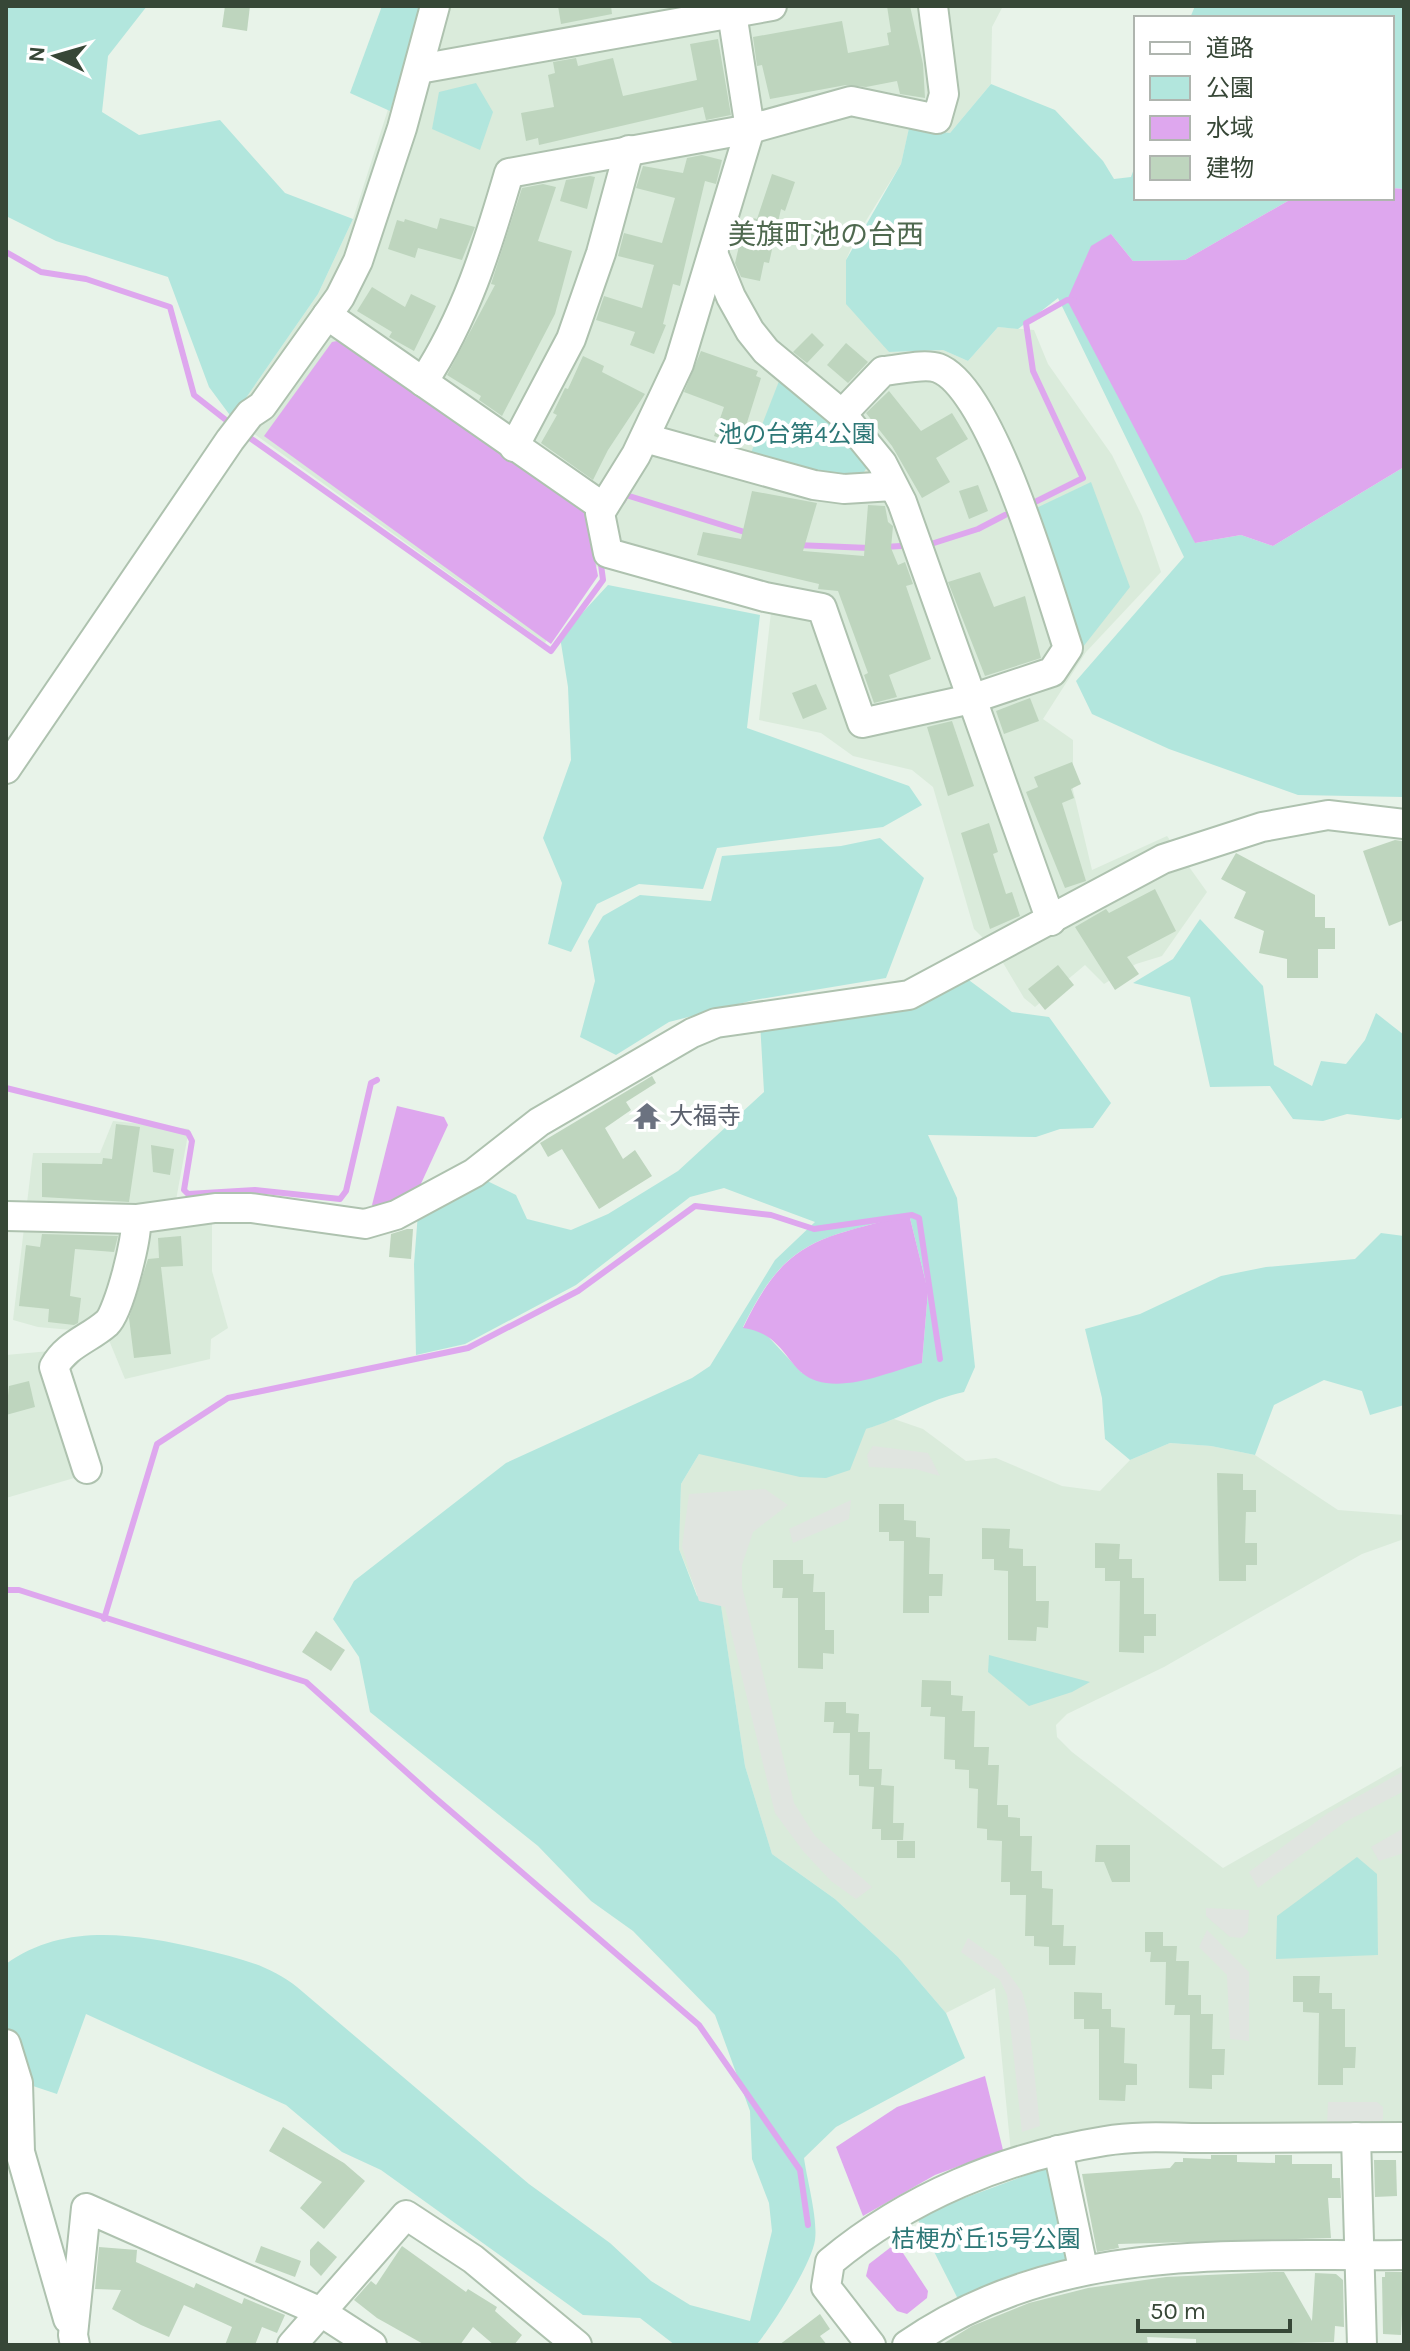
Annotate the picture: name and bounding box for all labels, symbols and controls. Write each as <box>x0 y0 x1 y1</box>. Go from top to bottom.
north arrow <box>16 16 96 96</box>
legend <box>1134 16 1394 200</box>
text: 道路 <box>1206 34 1254 62</box>
text: N <box>23 45 51 63</box>
text: 公園 <box>1206 74 1254 102</box>
text: 水域 <box>1206 114 1254 142</box>
text: 建物 <box>1206 154 1254 182</box>
district label: 美旗町池の台西 <box>728 218 924 251</box>
park label: 池の台第4公園 <box>718 420 876 448</box>
temple icon: 大福寺 <box>632 1101 662 1131</box>
place label: 大福寺 <box>669 1102 741 1130</box>
park label: 桔梗が丘15号公園 <box>891 2225 1081 2253</box>
scale bar <box>1138 2283 1290 2333</box>
text: 50 m <box>1150 2297 1206 2325</box>

